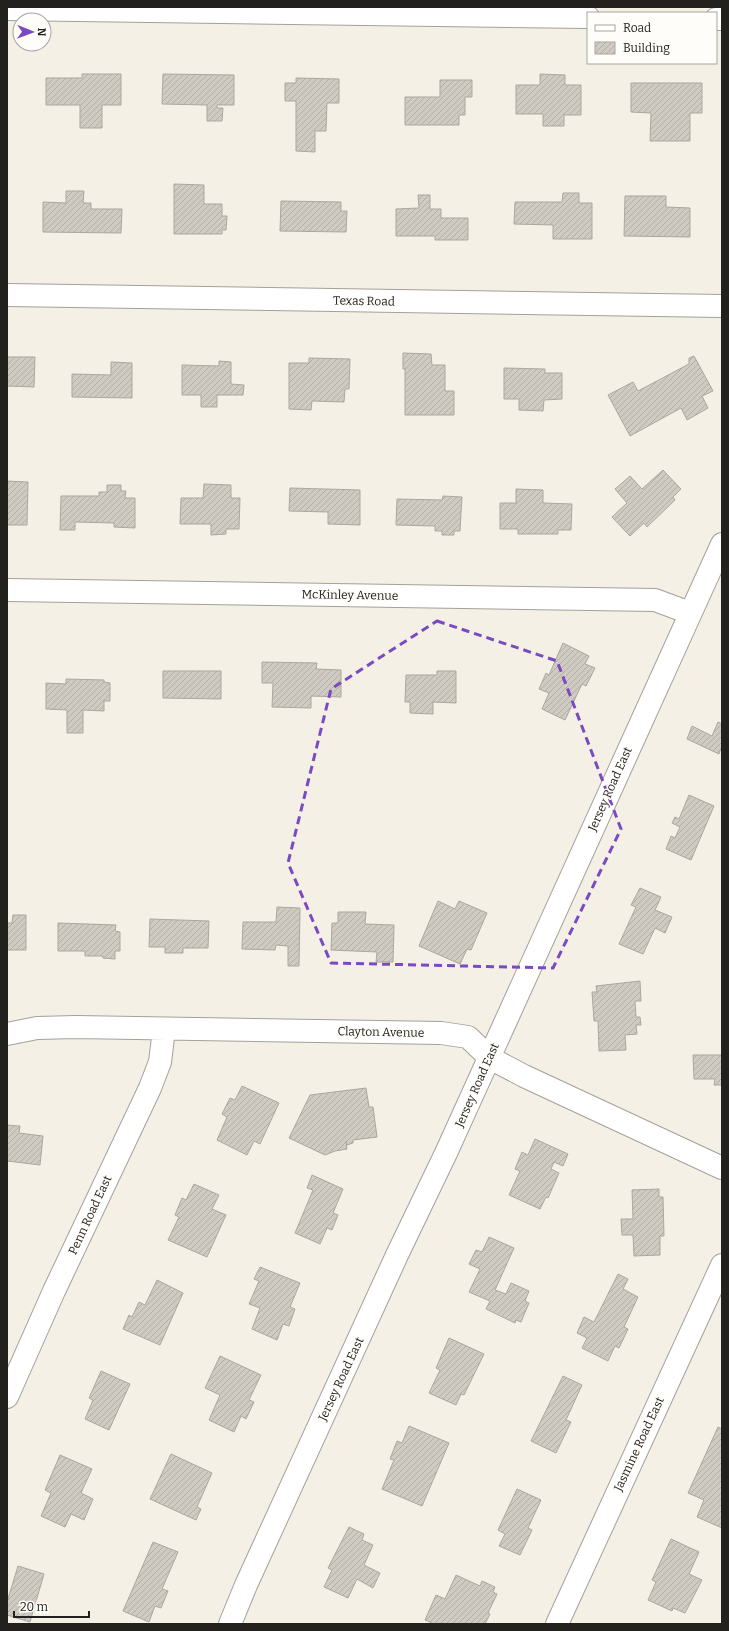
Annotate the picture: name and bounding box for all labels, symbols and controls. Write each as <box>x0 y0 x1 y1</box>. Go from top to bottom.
north arrow <box>12 12 52 52</box>
legend <box>587 12 717 64</box>
text: Road <box>623 21 651 35</box>
text: N <box>35 28 48 37</box>
text: Building <box>623 41 670 55</box>
street label: Texas Road <box>333 293 395 309</box>
street label: McKinley Avenue <box>301 587 399 603</box>
street label: Jersey Road East <box>585 744 635 834</box>
street label: Clayton Avenue <box>338 1024 424 1040</box>
street label: Jersey Road East <box>452 1040 502 1130</box>
street label: Penn Road East <box>66 1173 115 1257</box>
street label: Jersey Road East <box>315 1334 367 1424</box>
street label: Jasmine Road East <box>611 1394 667 1494</box>
scale bar <box>14 1593 89 1619</box>
text: 20 m <box>20 1600 49 1614</box>

